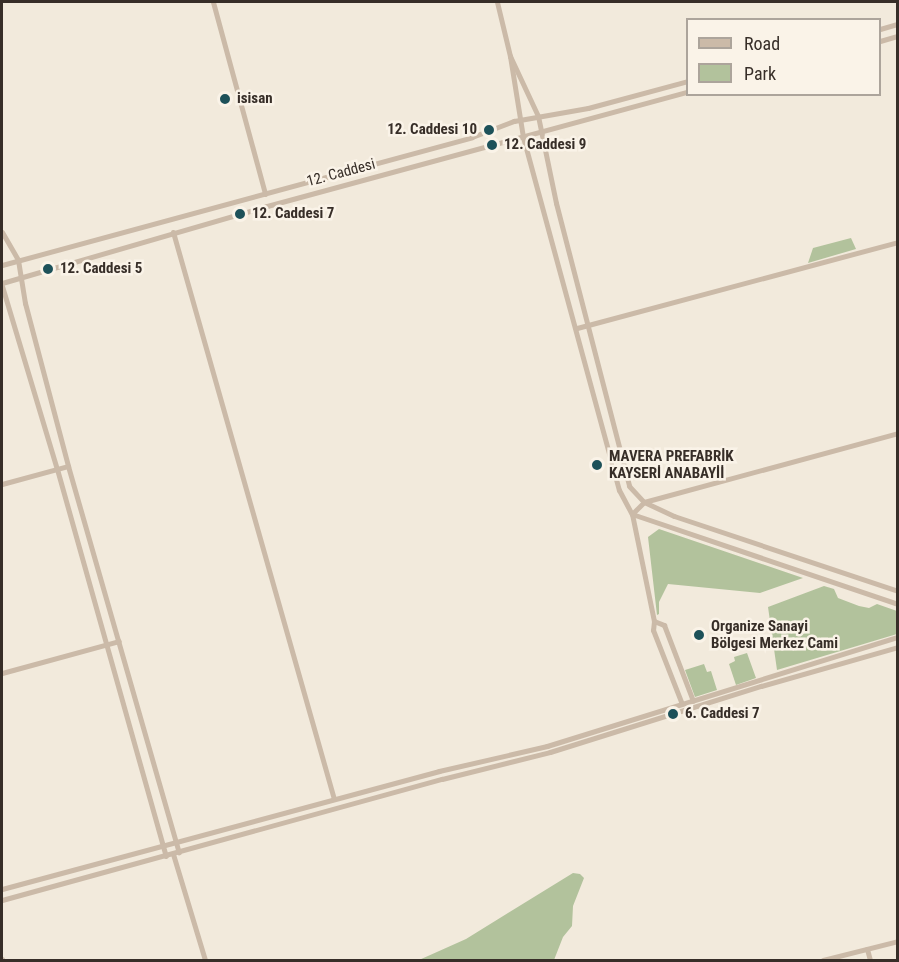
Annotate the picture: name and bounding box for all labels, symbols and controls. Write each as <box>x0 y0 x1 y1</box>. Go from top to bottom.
legend <box>686 18 881 96</box>
text: Road <box>744 33 780 54</box>
text: Park <box>744 63 776 84</box>
place label: isisan <box>237 90 273 108</box>
marker: isisan <box>218 92 232 106</box>
place label: 12. Caddesi 10 <box>387 121 477 139</box>
marker: 12. Caddesi 10 <box>482 123 496 137</box>
place label: 12. Caddesi 9 <box>504 136 586 154</box>
marker: 12. Caddesi 9 <box>485 138 499 152</box>
street label: 12. Caddesi <box>305 155 377 191</box>
place label: 12. Caddesi 7 <box>252 205 334 223</box>
marker: 12. Caddesi 7 <box>233 207 247 221</box>
place label: 12. Caddesi 5 <box>60 260 142 278</box>
marker: 12. Caddesi 5 <box>41 262 55 276</box>
place label: MAVERA PREFABRİK KAYSERİ ANABAYİİ <box>609 447 734 482</box>
marker: MAVERA PREFABRİK KAYSERİ ANABAYİİ <box>590 458 604 472</box>
place label: Organize Sanayi Bölgesi Merkez Cami <box>711 617 838 652</box>
marker: Organize Sanayi Bölgesi Merkez Cami <box>692 628 706 642</box>
place label: 6. Caddesi 7 <box>685 705 760 723</box>
marker: 6. Caddesi 7 <box>666 707 680 721</box>

